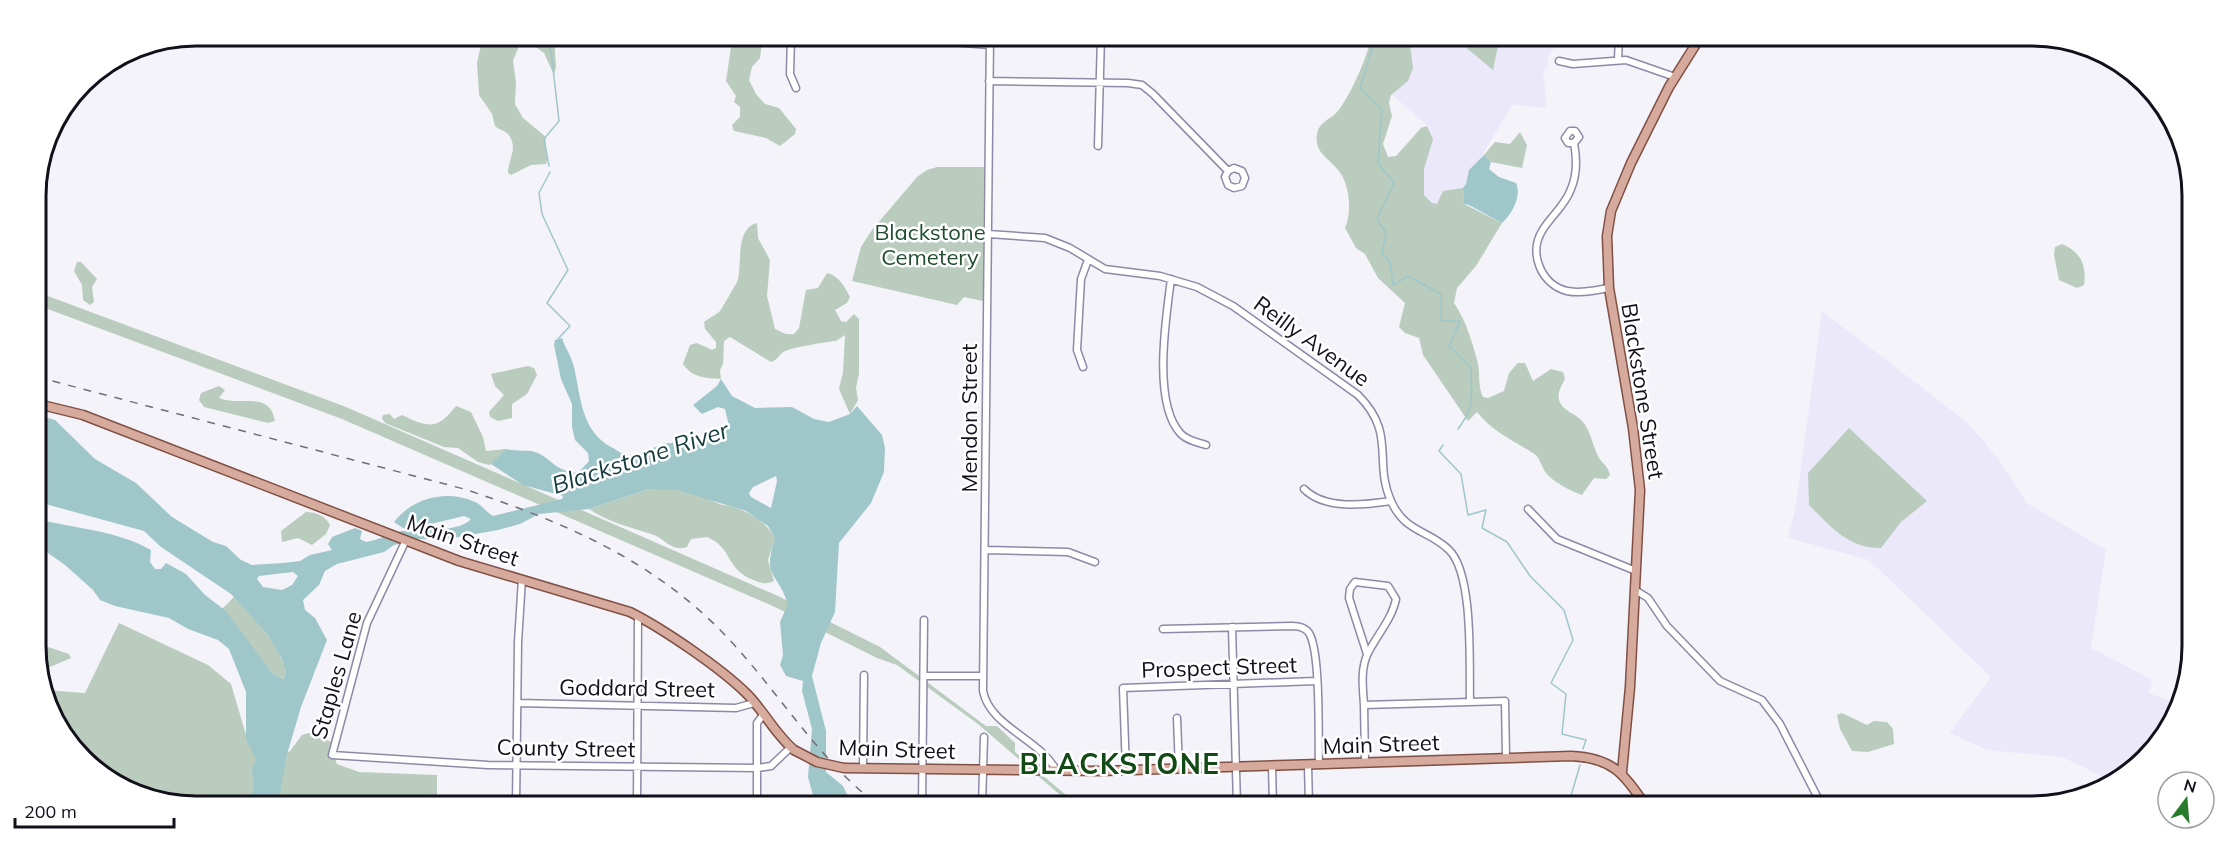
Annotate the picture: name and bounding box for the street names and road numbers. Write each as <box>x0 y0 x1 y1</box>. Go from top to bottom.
street label: Reilly Avenue <box>1248 289 1376 393</box>
street label: Blackstone Street <box>1615 301 1671 481</box>
street label: Mendon Street <box>955 343 983 492</box>
street label: Main Street <box>403 508 523 572</box>
street label: Staples Lane <box>304 608 368 742</box>
street label: Prospect Street <box>1141 650 1298 684</box>
street label: Goddard Street <box>559 673 715 703</box>
street label: Main Street <box>1322 728 1440 760</box>
street label: County Street <box>497 733 636 763</box>
street label: Main Street <box>838 733 956 765</box>

